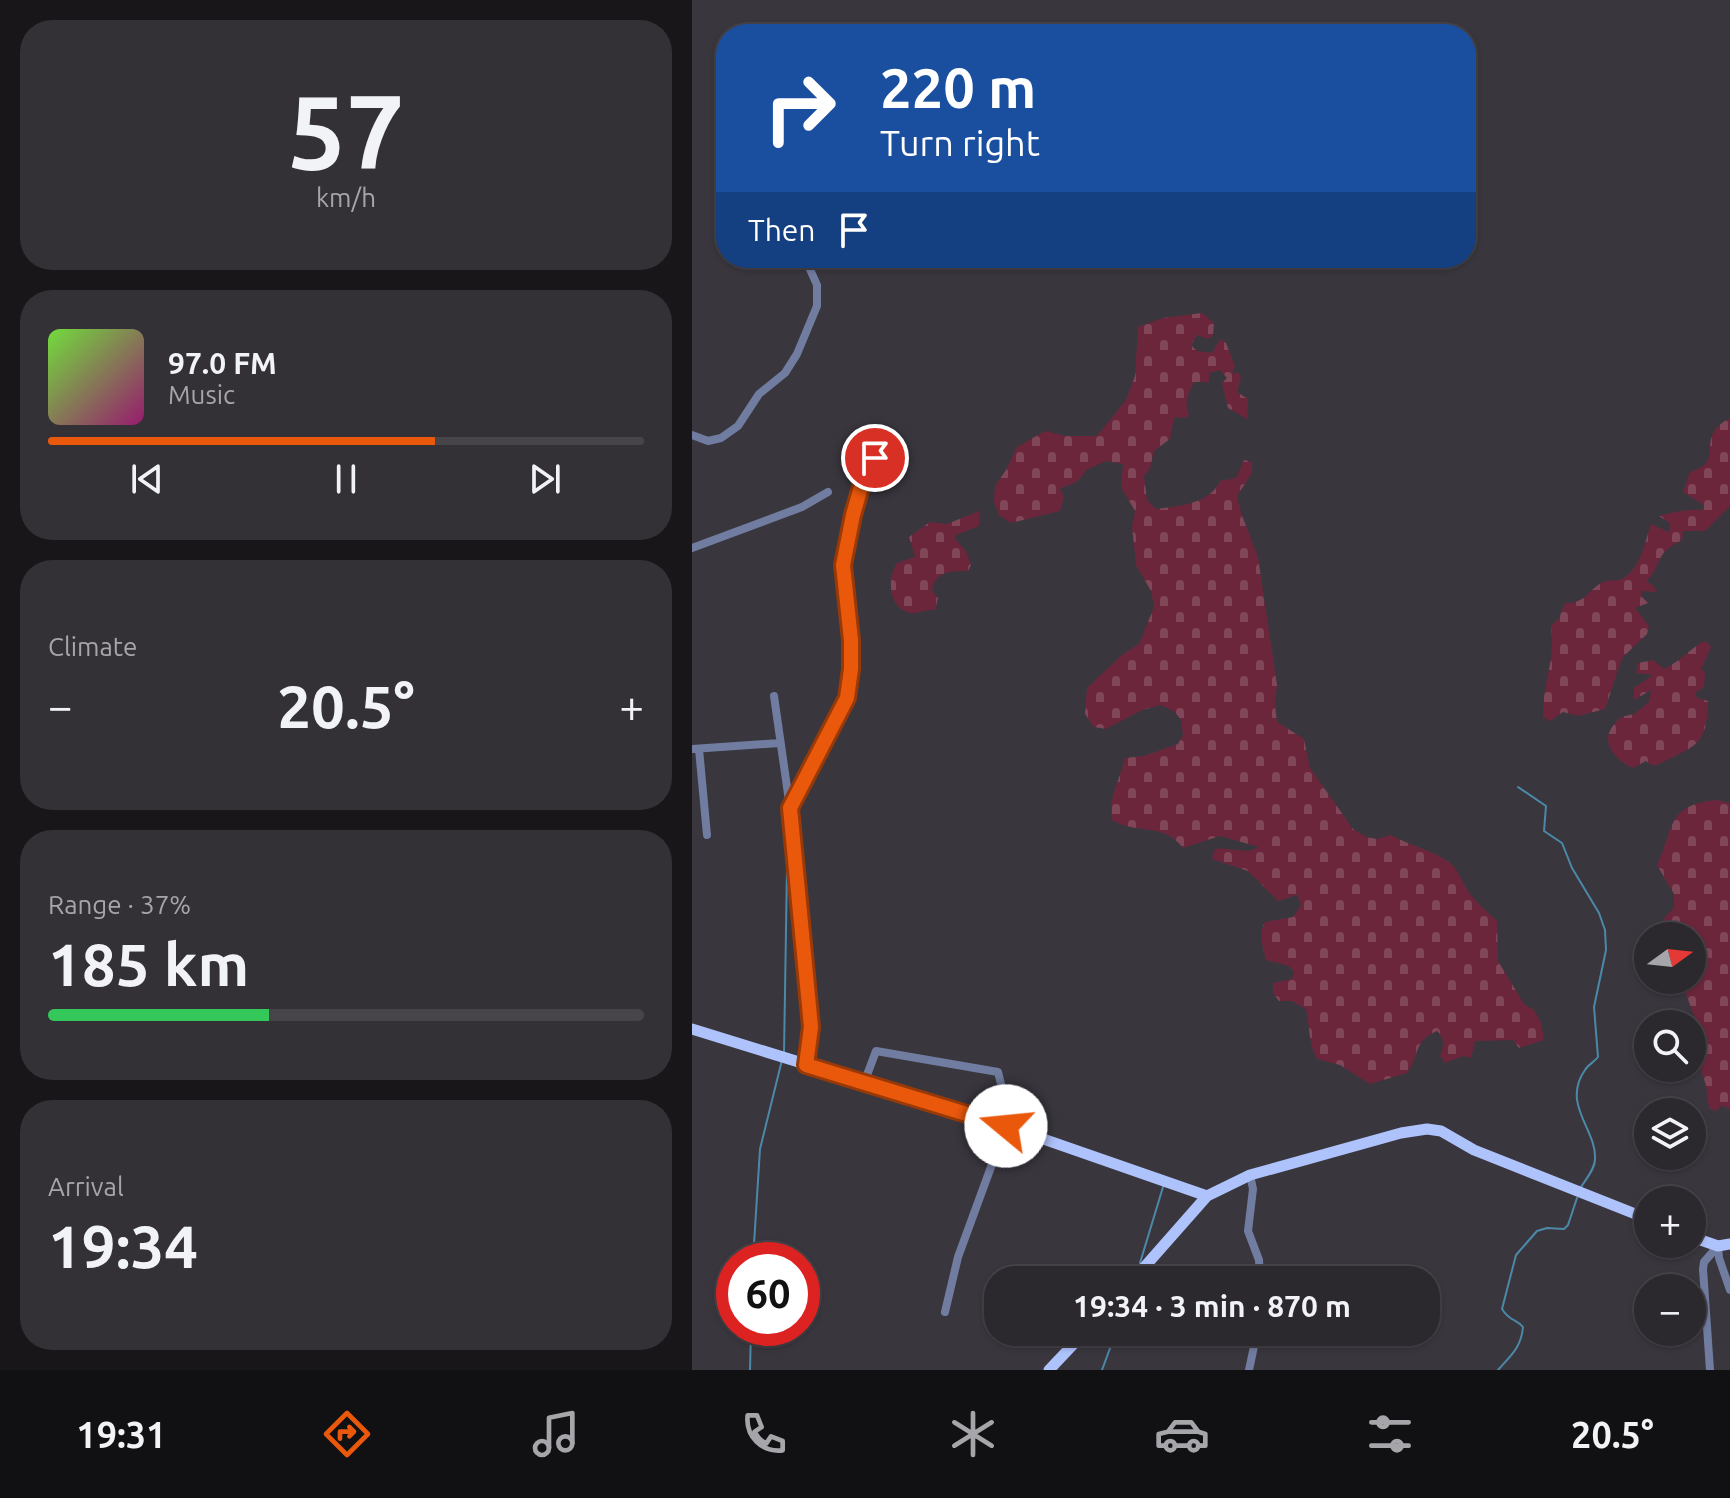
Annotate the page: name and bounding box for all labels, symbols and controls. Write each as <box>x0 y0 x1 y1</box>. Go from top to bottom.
icon: right <box>748 56 852 160</box>
text: 220 m <box>880 56 1036 119</box>
text: 57 <box>287 72 405 189</box>
text: Turn right <box>880 122 1040 163</box>
text: km/h <box>316 183 376 212</box>
icon: arrive <box>832 208 876 252</box>
text: Then <box>748 213 816 247</box>
text: 97.0 FM <box>168 346 277 380</box>
text: Music <box>168 380 235 409</box>
pin <box>841 424 909 492</box>
icon: arrive <box>853 436 897 480</box>
icon: previous <box>125 457 169 501</box>
icon: pause <box>324 457 368 501</box>
icon: next <box>523 457 567 501</box>
text: Climate <box>48 632 137 661</box>
text: 20.5° <box>277 672 415 739</box>
text: − <box>48 681 73 730</box>
text: + <box>619 681 644 730</box>
text: Range · 37% <box>48 890 191 919</box>
north arrow <box>1634 922 1706 994</box>
map controls <box>1634 922 1706 1346</box>
text: 185 km <box>48 930 249 997</box>
button: search <box>1634 1010 1706 1082</box>
position arrow <box>964 1084 1048 1168</box>
button: layers <box>1634 1098 1706 1170</box>
text: Arrival <box>48 1172 124 1201</box>
button: + <box>1634 1186 1706 1258</box>
text: 19:34 <box>48 1212 198 1279</box>
speed limit sign: 60 <box>716 1242 820 1346</box>
button: − <box>1634 1274 1706 1346</box>
text: 19:34 · 3 min · 870 m <box>1073 1289 1351 1323</box>
icon: directions <box>319 1406 375 1462</box>
icon: music <box>528 1406 584 1462</box>
icon: phone <box>736 1406 792 1462</box>
icon: climate <box>945 1406 1001 1462</box>
icon: car <box>1154 1406 1210 1462</box>
icon: filters <box>1362 1406 1418 1462</box>
text: 19:31 <box>76 1414 166 1455</box>
text: 20.5° <box>1571 1414 1654 1455</box>

